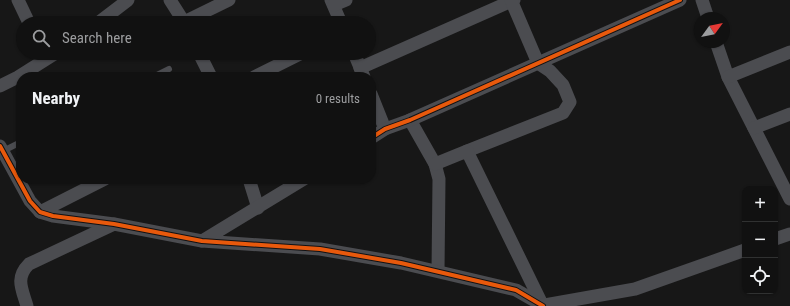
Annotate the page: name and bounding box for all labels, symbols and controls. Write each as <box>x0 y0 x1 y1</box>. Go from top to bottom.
north arrow <box>694 12 730 48</box>
search box <box>16 16 376 60</box>
icon: search <box>30 27 52 49</box>
text: Search here <box>62 29 132 47</box>
text: Nearby <box>32 88 80 108</box>
text: 0 results <box>316 91 360 106</box>
map controls <box>742 186 778 294</box>
button: + <box>742 186 778 222</box>
button: − <box>742 222 778 258</box>
button: locate <box>742 258 778 294</box>

